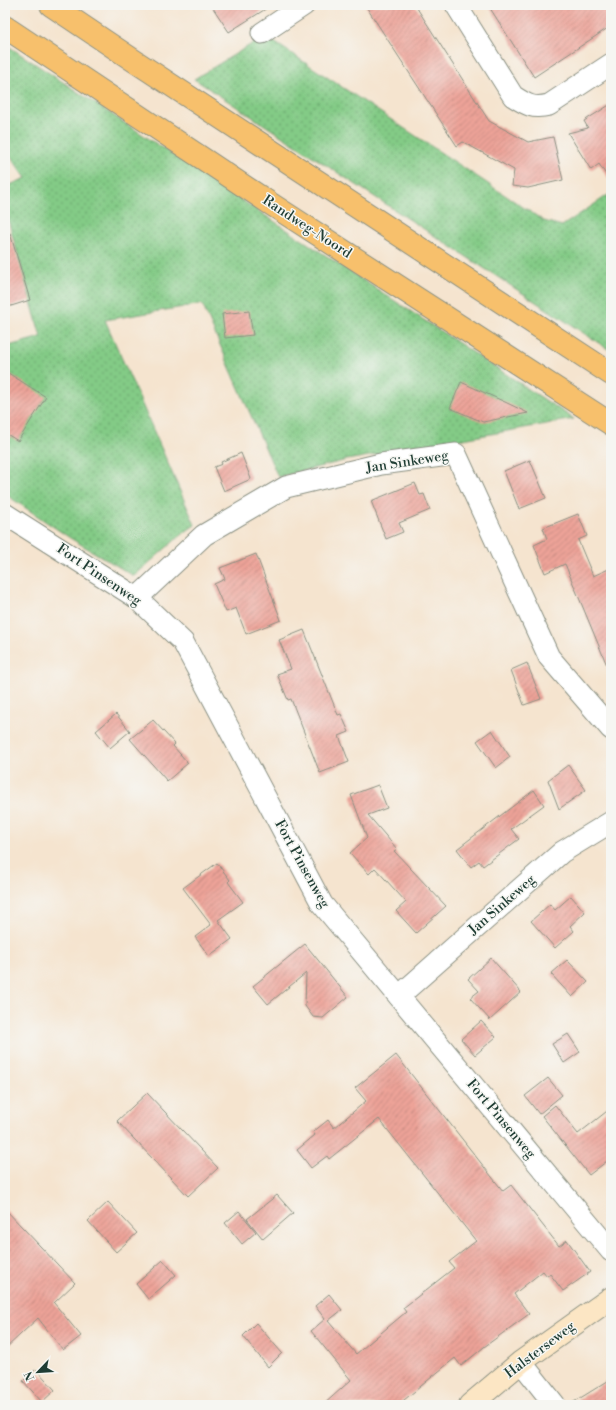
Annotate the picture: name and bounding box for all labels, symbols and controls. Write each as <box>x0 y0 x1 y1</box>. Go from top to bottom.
street label: Randweg-Noord <box>259 191 355 263</box>
street label: Jan Sinkeweg <box>363 446 450 478</box>
street label: Fort Pinsenweg <box>53 540 145 610</box>
street label: Fort Pinsenweg <box>270 817 334 912</box>
street label: Jan Sinkeweg <box>464 870 540 940</box>
street label: Fort Pinsenweg <box>463 1076 540 1163</box>
street label: Halsterseweg <box>501 1317 579 1382</box>
north arrow <box>18 1352 58 1392</box>
text: N <box>22 1369 38 1383</box>

